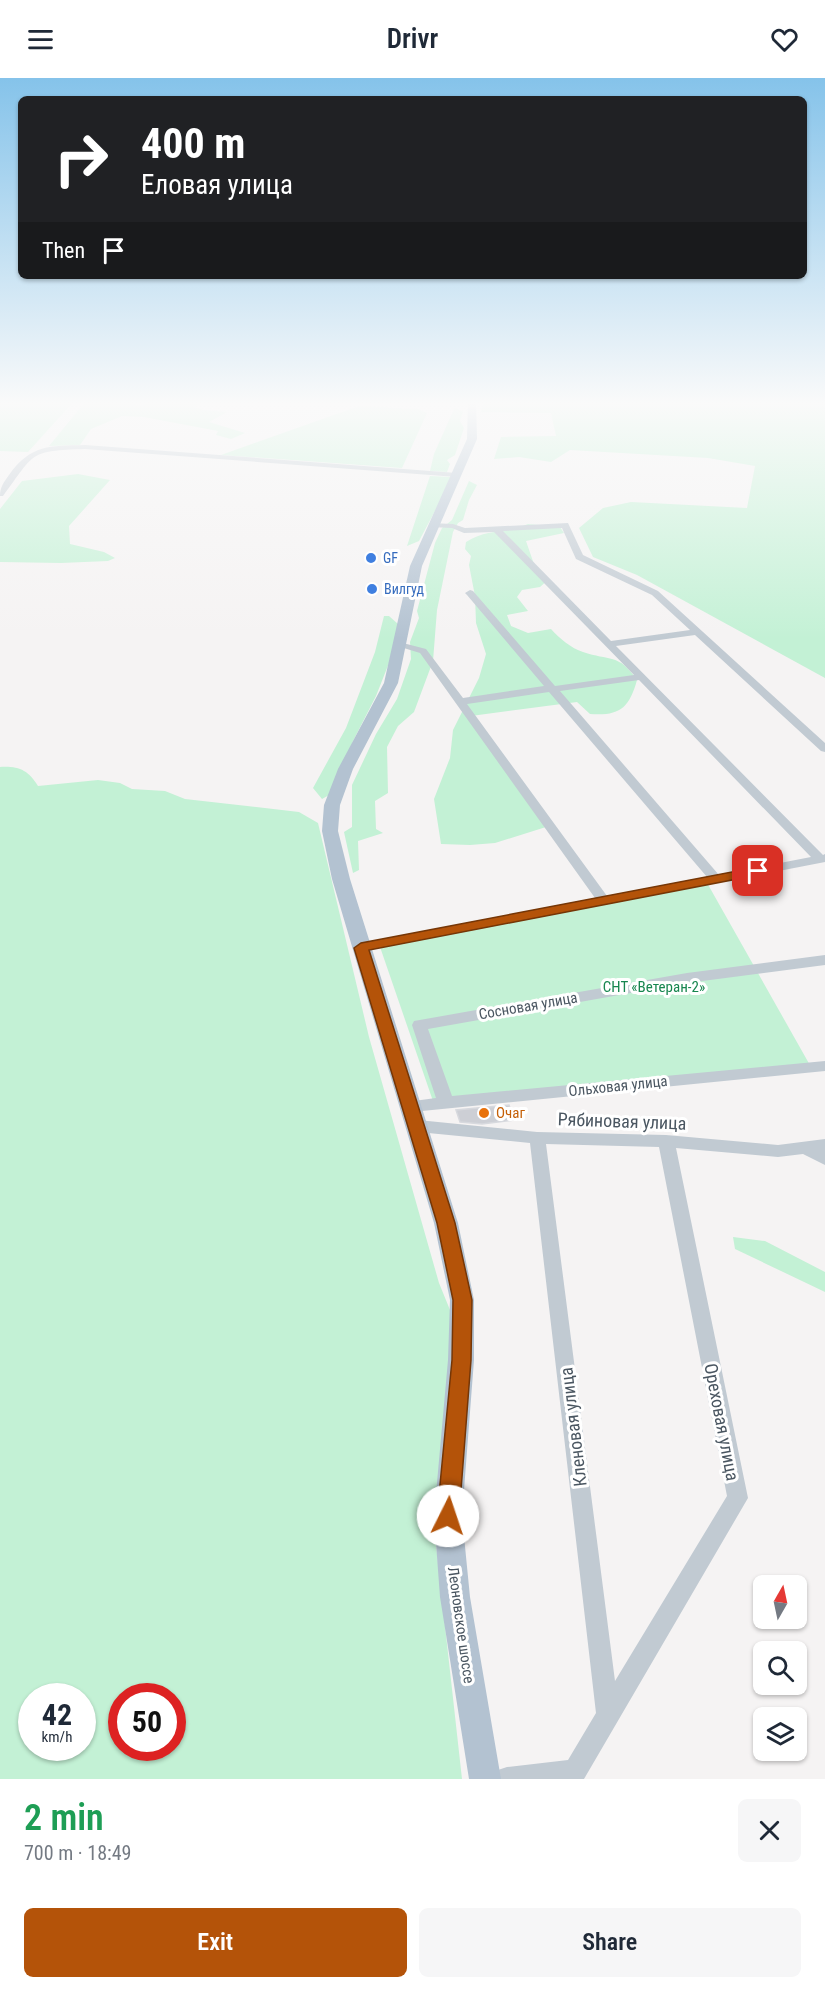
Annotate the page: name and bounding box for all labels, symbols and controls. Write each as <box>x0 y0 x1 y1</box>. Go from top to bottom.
icon: menu <box>24 23 57 56</box>
text: Drivr <box>387 23 438 55</box>
icon: heart <box>768 23 801 56</box>
text: 400 m <box>141 119 246 168</box>
icon: right <box>42 120 120 198</box>
text: Еловая улица <box>141 169 293 201</box>
icon: arrive <box>97 234 130 267</box>
text: Then <box>42 238 85 263</box>
place label: GF <box>383 550 398 566</box>
marker: GF <box>364 551 378 565</box>
place label: Вилгуд <box>384 581 425 597</box>
marker: Вилгуд <box>365 582 379 596</box>
pin <box>732 845 783 896</box>
icon: arrive <box>741 854 774 887</box>
park label: СНТ «Ветеран-2» <box>603 978 705 996</box>
street label: Сосновая улица <box>477 988 579 1024</box>
street label: Ольховая улица <box>568 1072 668 1100</box>
place label: Очаг <box>496 1104 525 1122</box>
marker: Очаг <box>477 1106 491 1120</box>
street label: Рябиновая улица <box>557 1108 687 1134</box>
street label: Ореховая улица <box>700 1362 744 1482</box>
street label: Кленовая улица <box>555 1366 591 1488</box>
position arrow <box>416 1484 480 1548</box>
street label: Леоновское шоссе <box>444 1566 478 1684</box>
north arrow <box>753 1575 807 1629</box>
map controls <box>753 1575 807 1761</box>
button: search <box>753 1641 807 1695</box>
speed limit sign: 50 <box>108 1683 186 1761</box>
text: 42 <box>42 1697 72 1732</box>
button: layers <box>753 1707 807 1761</box>
text: km/h <box>42 1728 72 1746</box>
text: 2 min <box>24 1797 104 1839</box>
button: close <box>738 1799 801 1862</box>
text: 700 m · 18:49 <box>24 1841 131 1865</box>
button: Exit <box>24 1908 407 1977</box>
button: Share <box>419 1908 801 1977</box>

